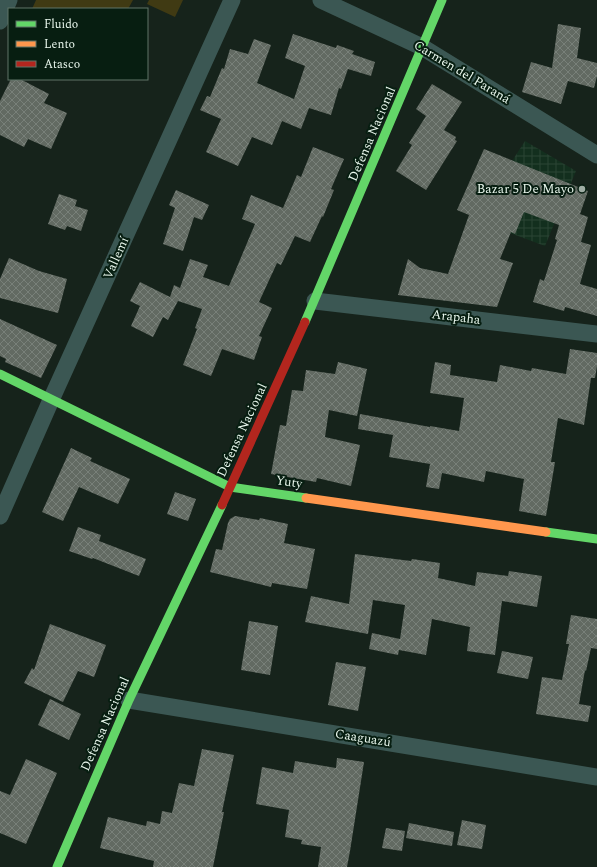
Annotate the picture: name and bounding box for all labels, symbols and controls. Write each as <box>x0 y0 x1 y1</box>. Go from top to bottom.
legend <box>8 8 148 80</box>
text: Fluido <box>44 15 78 34</box>
text: Lento <box>44 35 75 54</box>
street label: Carmen del Paraná <box>410 35 515 109</box>
text: Atasco <box>44 55 80 74</box>
street label: Defensa Nacional <box>343 83 401 185</box>
place label: Bazar 5 De Mayo <box>477 179 574 199</box>
marker: Bazar 5 De Mayo <box>577 184 587 194</box>
street label: Vallemí <box>98 233 135 282</box>
street label: Arapaha <box>430 304 482 330</box>
street label: Defensa Nacional <box>211 380 273 480</box>
street label: Yuty <box>274 470 304 494</box>
street label: Defensa Nacional <box>75 673 135 774</box>
street label: Caaguazú <box>334 724 392 752</box>

